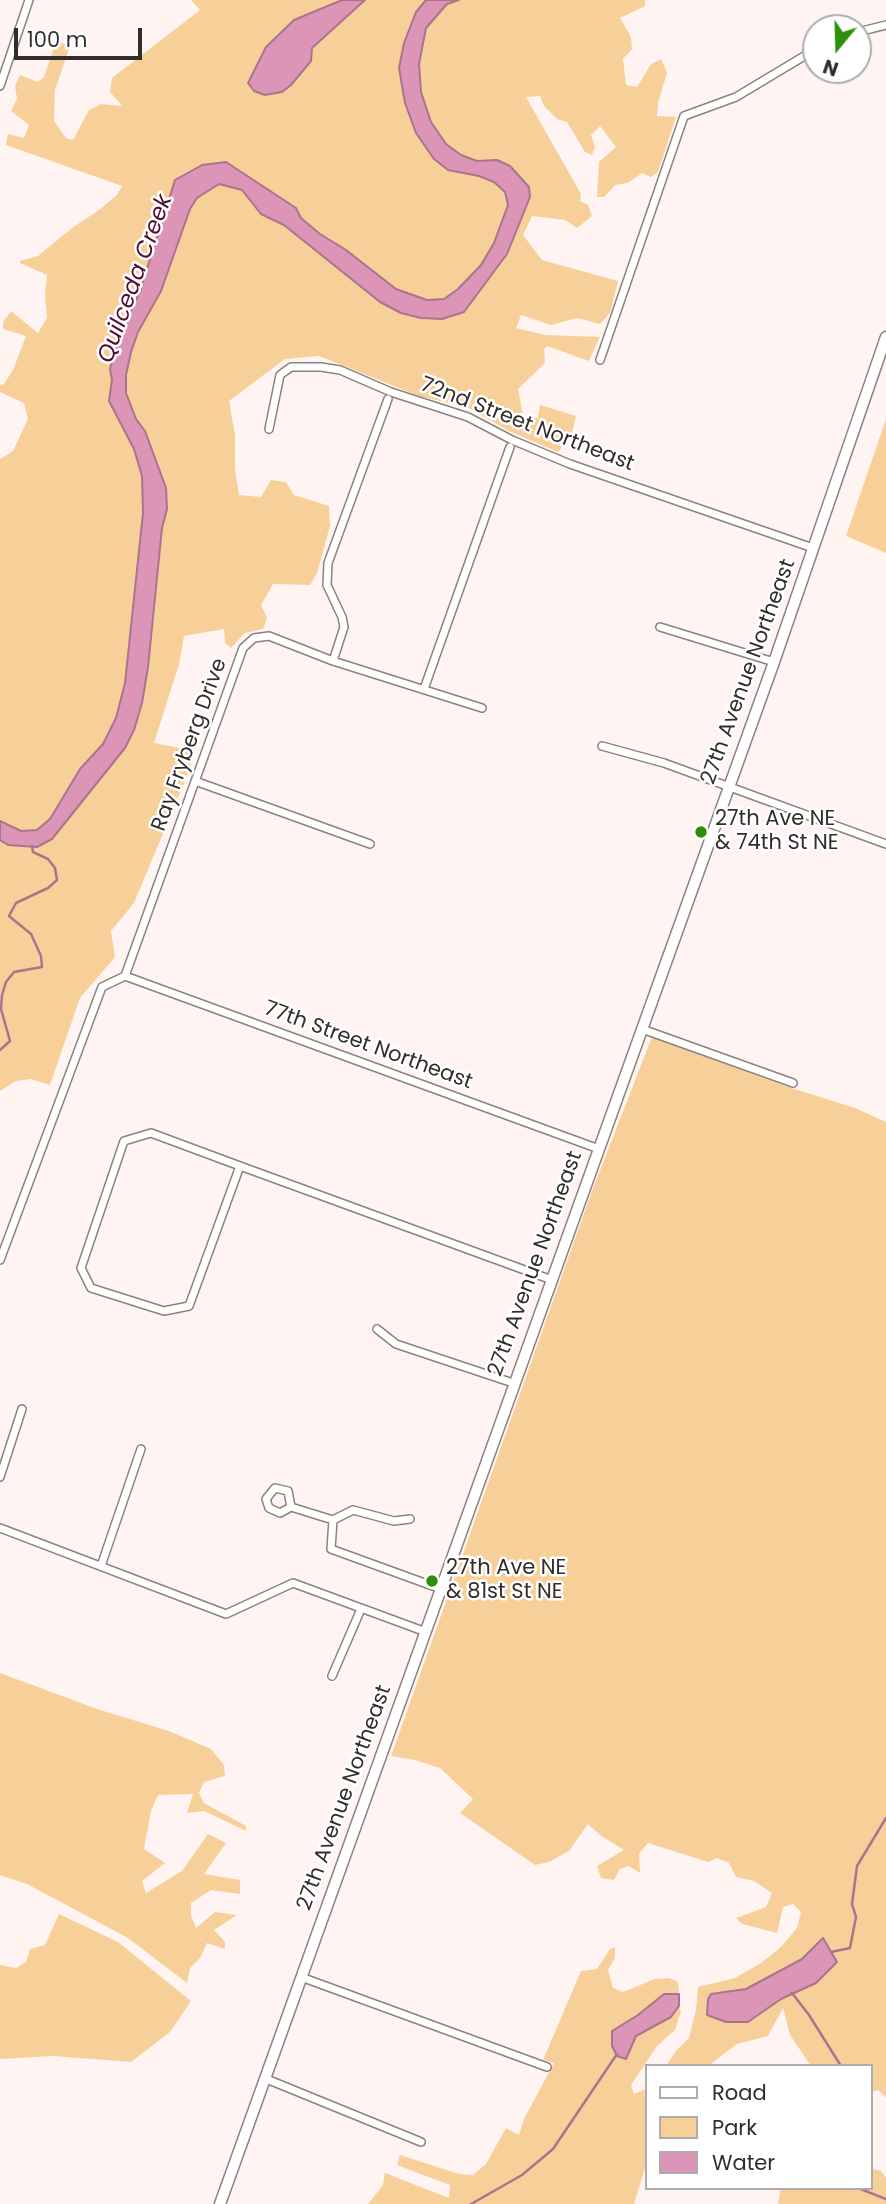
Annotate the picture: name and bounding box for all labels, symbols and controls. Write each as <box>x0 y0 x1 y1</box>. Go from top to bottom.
scale bar <box>18 14 145 58</box>
north arrow <box>802 14 872 84</box>
text: 100 m <box>27 25 87 54</box>
text: N <box>820 52 842 83</box>
water label: Quilceda Creek <box>93 191 179 367</box>
street label: 72nd Street Northeast <box>417 373 637 477</box>
street label: 27th Avenue Northeast <box>697 556 801 788</box>
street label: Ray Fryberg Drive <box>147 655 233 835</box>
place label: 27th Ave NE & 74th St NE <box>715 807 839 857</box>
marker: 27th Ave NE & 74th St NE <box>693 824 709 840</box>
street label: 77th Street Northeast <box>260 997 476 1095</box>
street label: 27th Avenue Northeast <box>484 1148 588 1380</box>
place label: 27th Ave NE & 81st St NE <box>446 1556 566 1606</box>
marker: 27th Ave NE & 81st St NE <box>424 1573 440 1589</box>
street label: 27th Avenue Northeast <box>293 1682 397 1914</box>
legend <box>644 2064 872 2190</box>
text: Road <box>712 2078 767 2107</box>
text: Park <box>712 2113 757 2142</box>
text: Water <box>712 2148 775 2177</box>

